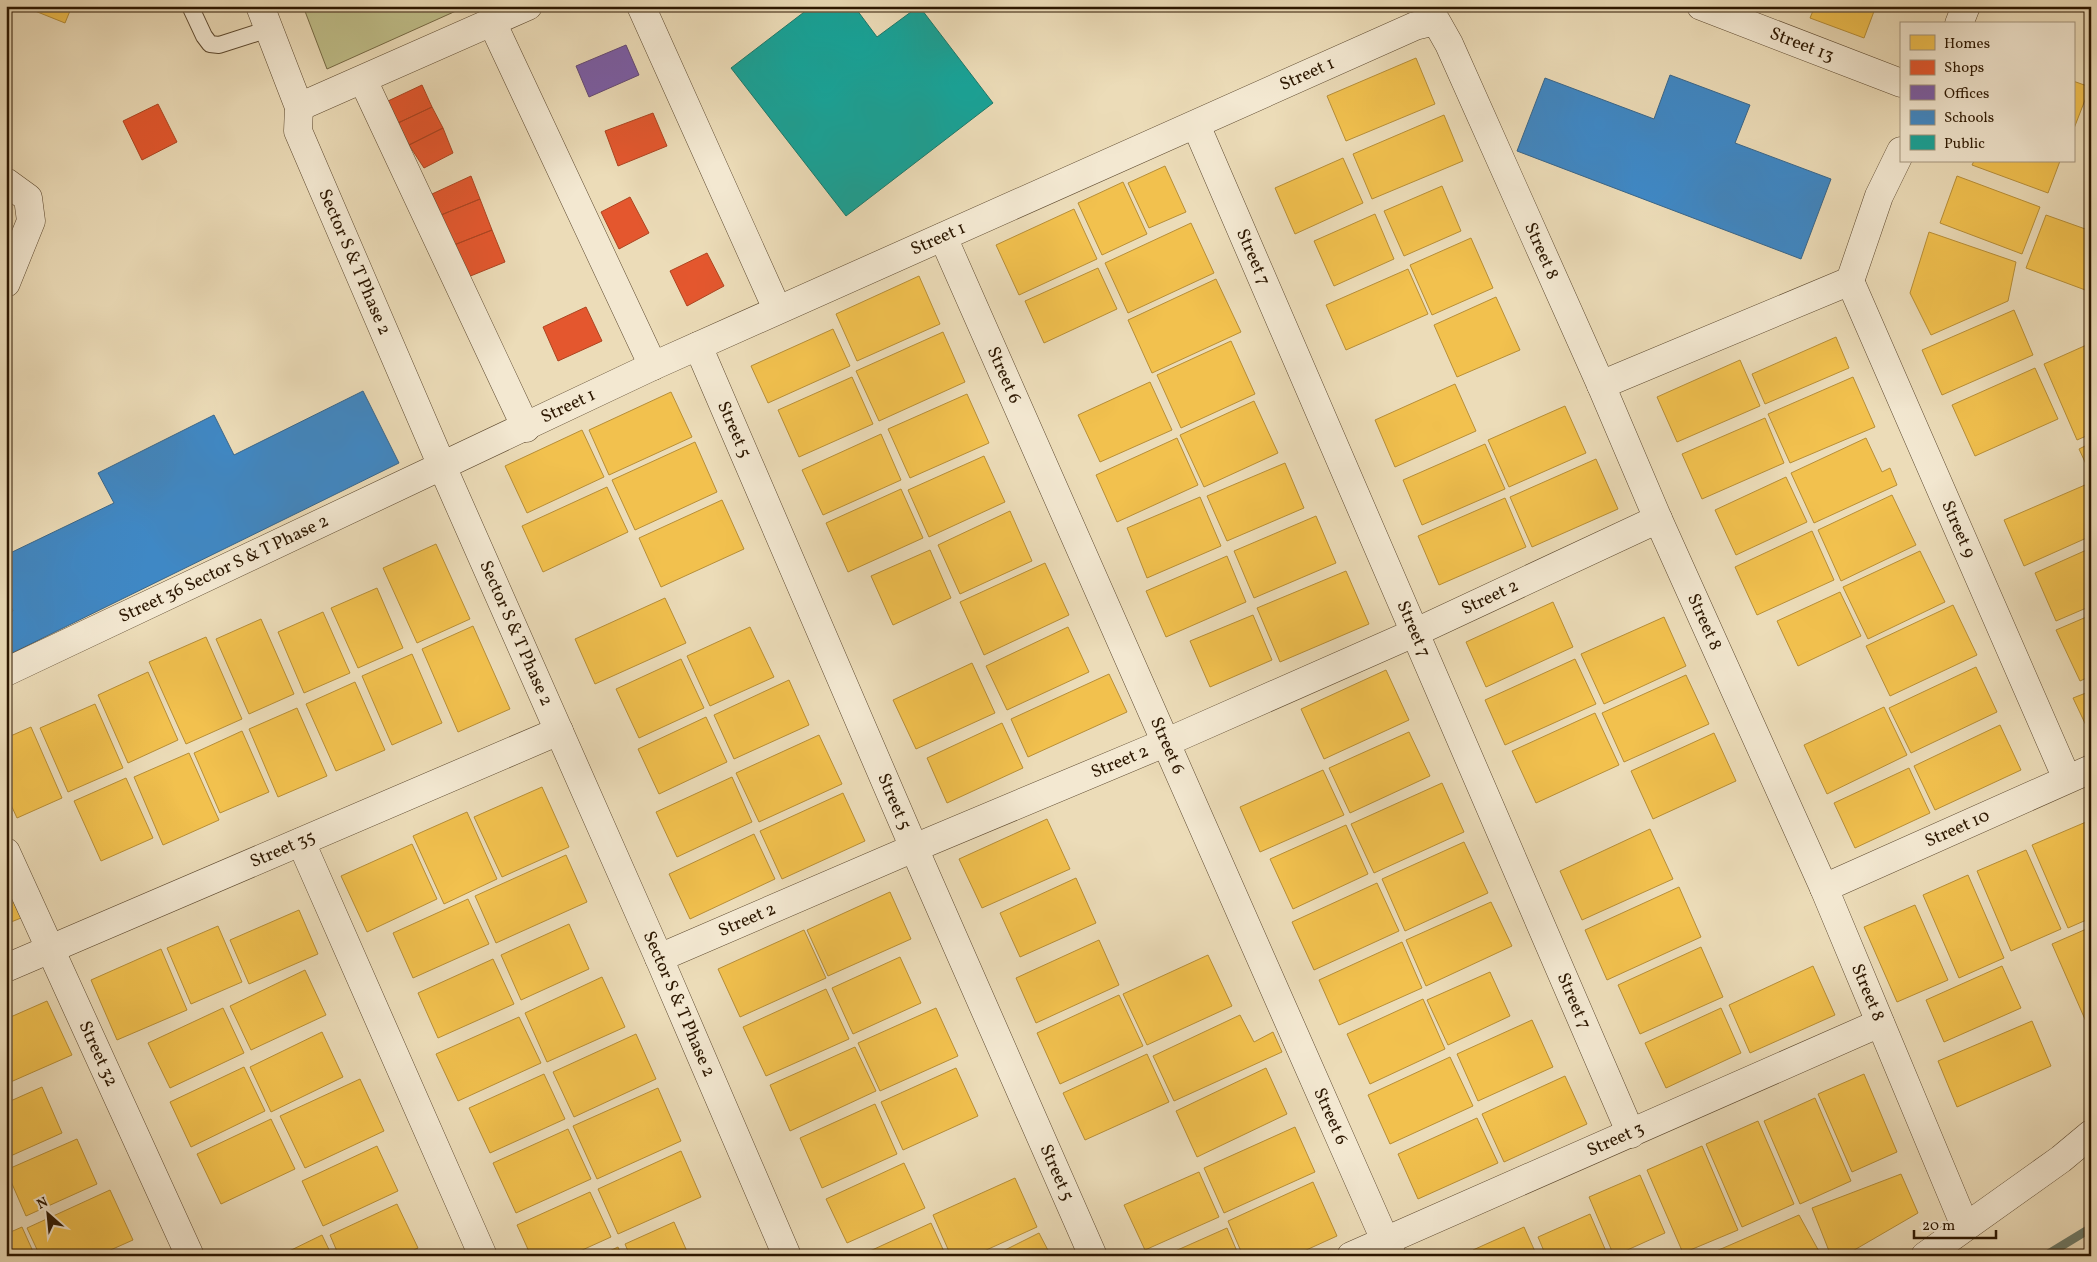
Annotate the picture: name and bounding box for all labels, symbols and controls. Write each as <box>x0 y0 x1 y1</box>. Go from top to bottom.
street label: Street 13 <box>1766 21 1838 69</box>
legend <box>1900 22 2074 162</box>
text: Homes <box>1944 34 1990 55</box>
street label: Street 1 <box>1276 51 1339 97</box>
text: Shops <box>1944 58 1984 79</box>
text: Offices <box>1944 84 1989 105</box>
text: Schools <box>1944 108 1994 129</box>
text: Public <box>1944 134 1985 155</box>
street label: Sector S & T Phase 2 <box>312 185 397 339</box>
street label: Street 1 <box>907 216 970 262</box>
street label: Street 8 <box>1518 219 1565 284</box>
street label: Street 7 <box>1230 225 1276 290</box>
street label: Street 6 <box>980 343 1027 408</box>
street label: Street 1 <box>537 382 600 430</box>
street label: Street 5 <box>711 397 757 462</box>
street label: Street 9 <box>1935 497 1982 562</box>
street label: Street 36 Sector S & T Phase 2 <box>115 509 333 629</box>
street label: Sector S & T Phase 2 <box>473 557 559 710</box>
street label: Street 2 <box>1457 573 1523 622</box>
street label: Street 8 <box>1681 589 1728 654</box>
street label: Street 7 <box>1390 597 1437 661</box>
street label: Street 6 <box>1144 713 1191 778</box>
street label: Street 2 <box>1087 738 1153 785</box>
street label: Street 5 <box>871 769 917 834</box>
street label: Street 10 <box>1921 803 1994 854</box>
street label: Street 35 <box>246 824 319 874</box>
street label: Street 2 <box>714 897 780 943</box>
street label: Sector S & T Phase 2 <box>636 927 721 1081</box>
street label: Street 8 <box>1845 960 1891 1025</box>
street label: Street 7 <box>1550 969 1597 1033</box>
street label: Street 32 <box>72 1017 124 1091</box>
street label: Street 6 <box>1307 1084 1354 1149</box>
street label: Street 3 <box>1583 1116 1648 1163</box>
street label: Street 5 <box>1033 1140 1080 1205</box>
north arrow <box>22 1190 72 1240</box>
text: N <box>34 1193 52 1215</box>
scale bar <box>1914 1207 1997 1239</box>
text: 20 m <box>1922 1216 1955 1237</box>

